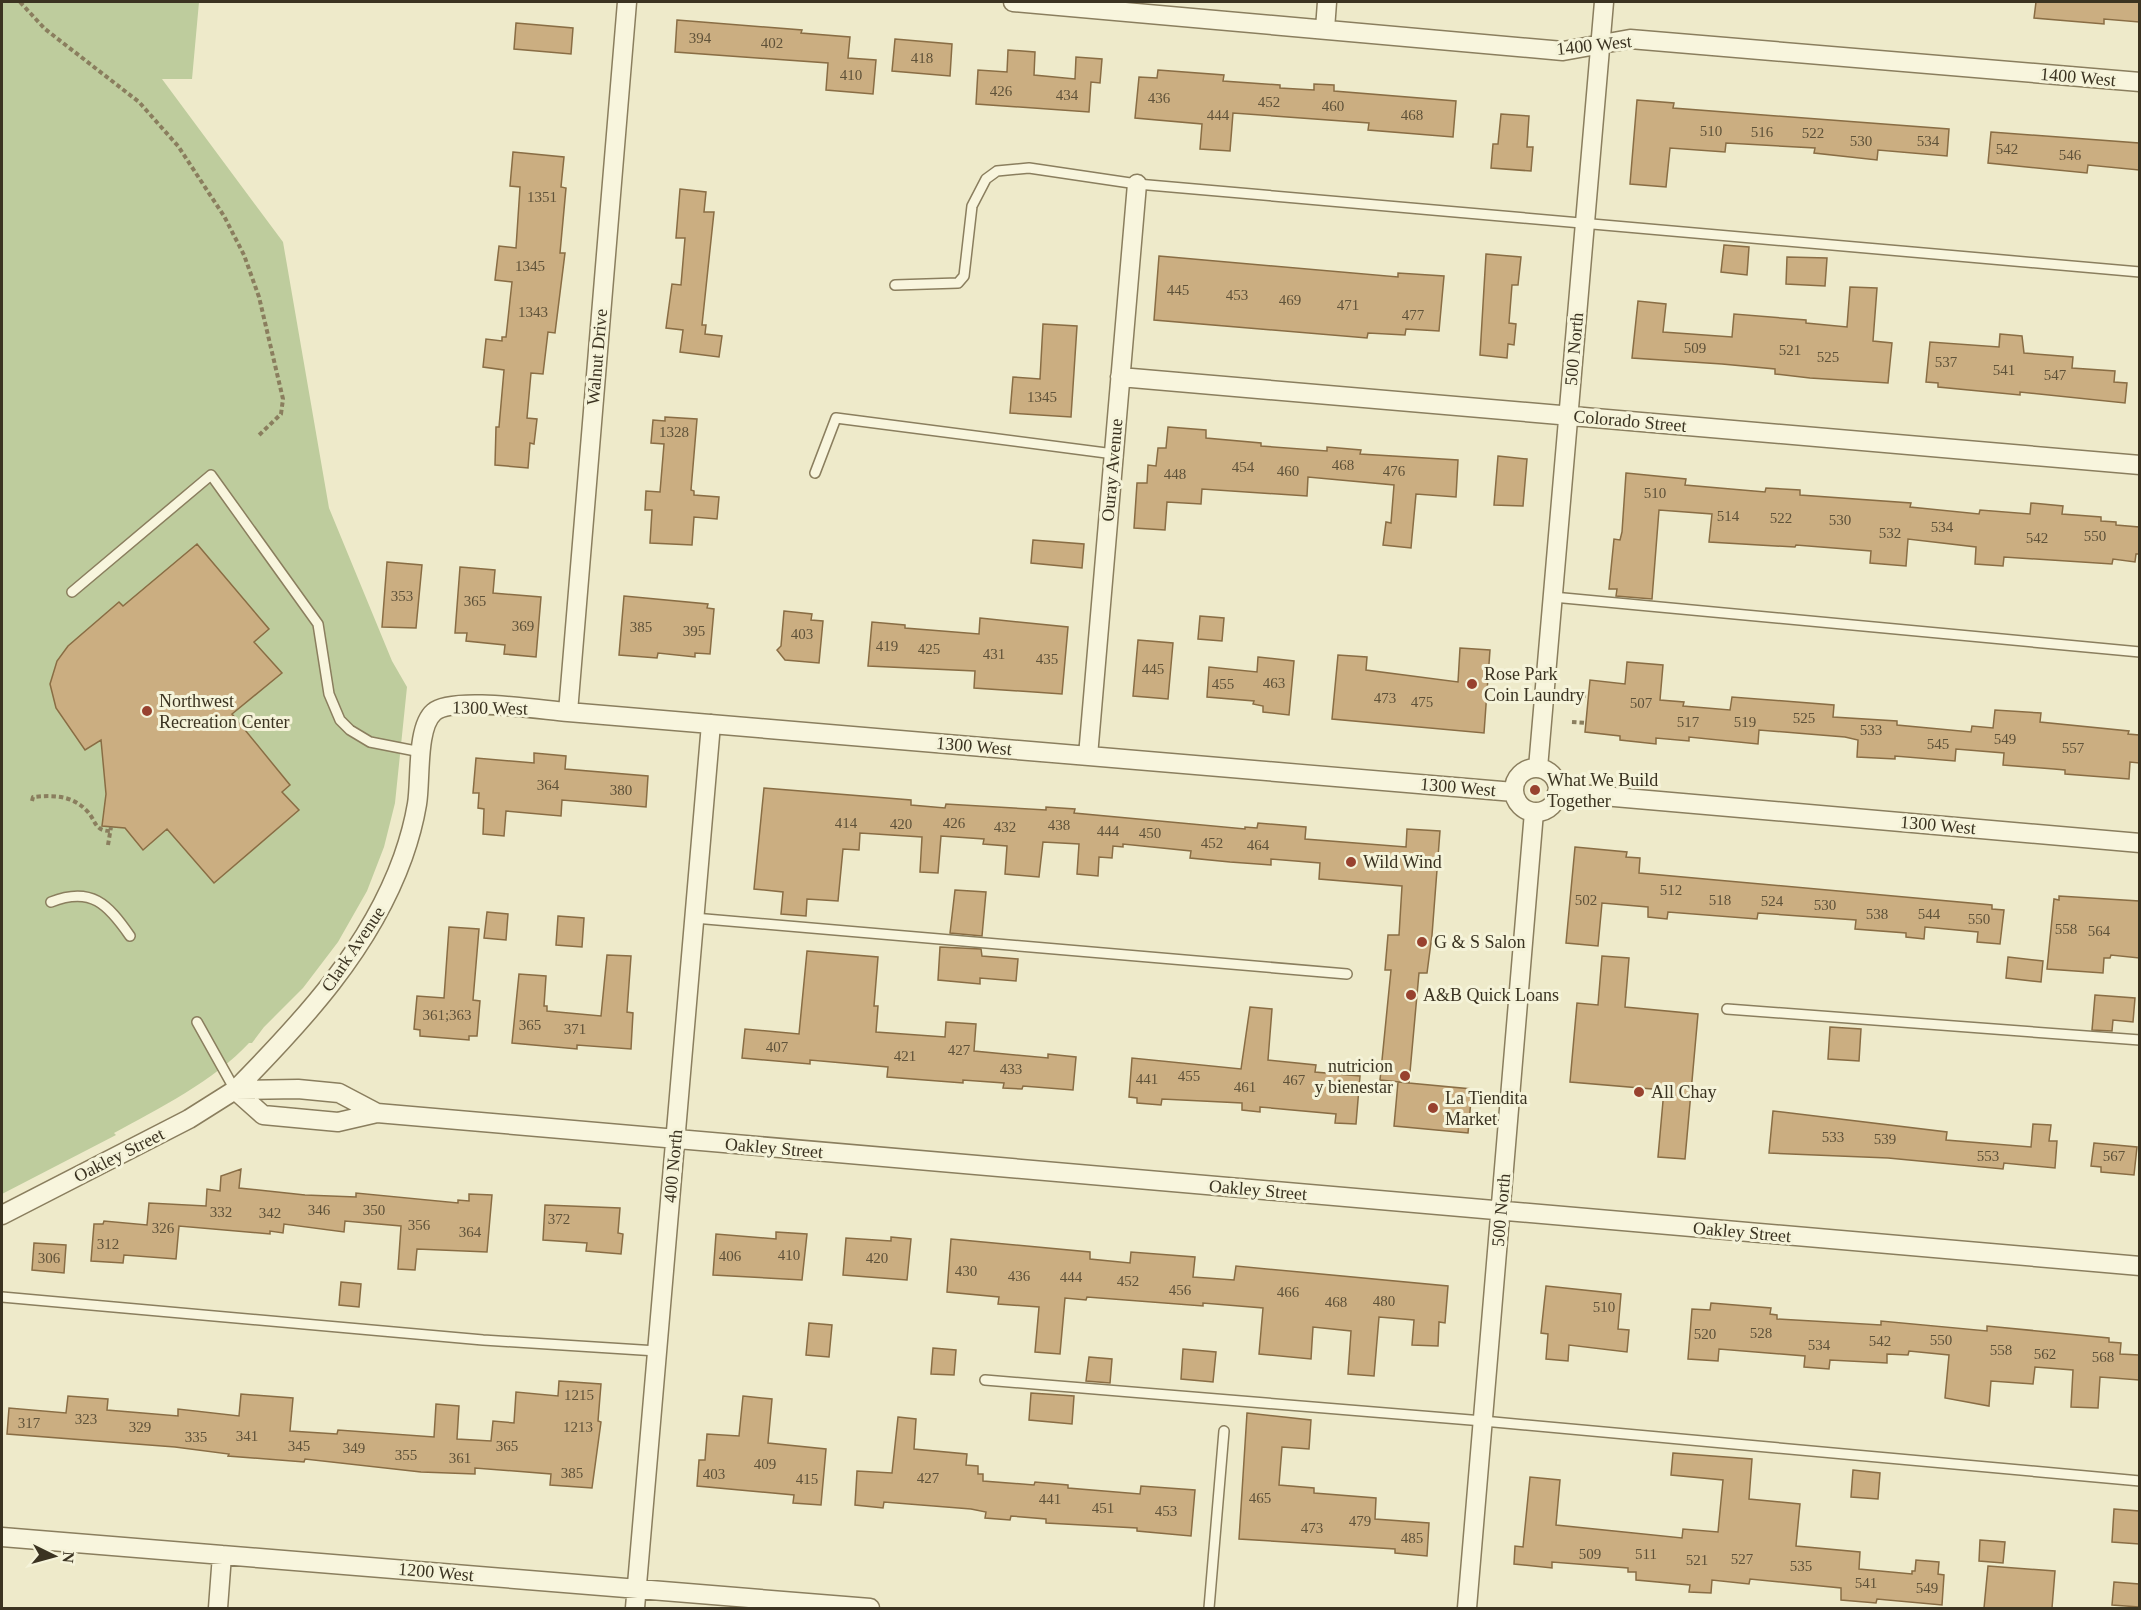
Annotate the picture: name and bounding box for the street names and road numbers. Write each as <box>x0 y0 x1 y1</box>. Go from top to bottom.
street label: 1400 West <box>1555 31 1633 59</box>
street label: 1400 West <box>2039 64 2117 90</box>
street label: Walnut Drive <box>583 308 611 406</box>
street label: 500 North <box>1561 312 1587 386</box>
street label: Colorado Street <box>1573 406 1687 436</box>
street label: Ouray Avenue <box>1098 418 1126 522</box>
street label: 1300 West <box>452 697 528 719</box>
street label: 1300 West <box>935 733 1013 759</box>
street label: 1300 West <box>1419 774 1497 800</box>
street label: 1300 West <box>1899 812 1977 838</box>
street label: Clark Avenue <box>317 903 389 995</box>
street label: Oakley Street <box>71 1124 167 1186</box>
street label: 400 North <box>660 1129 686 1203</box>
street label: Oakley Street <box>724 1134 824 1162</box>
street label: 500 North <box>1488 1173 1514 1247</box>
street label: Oakley Street <box>1208 1176 1308 1204</box>
street label: Oakley Street <box>1692 1218 1792 1246</box>
street label: 1200 West <box>397 1559 475 1585</box>

